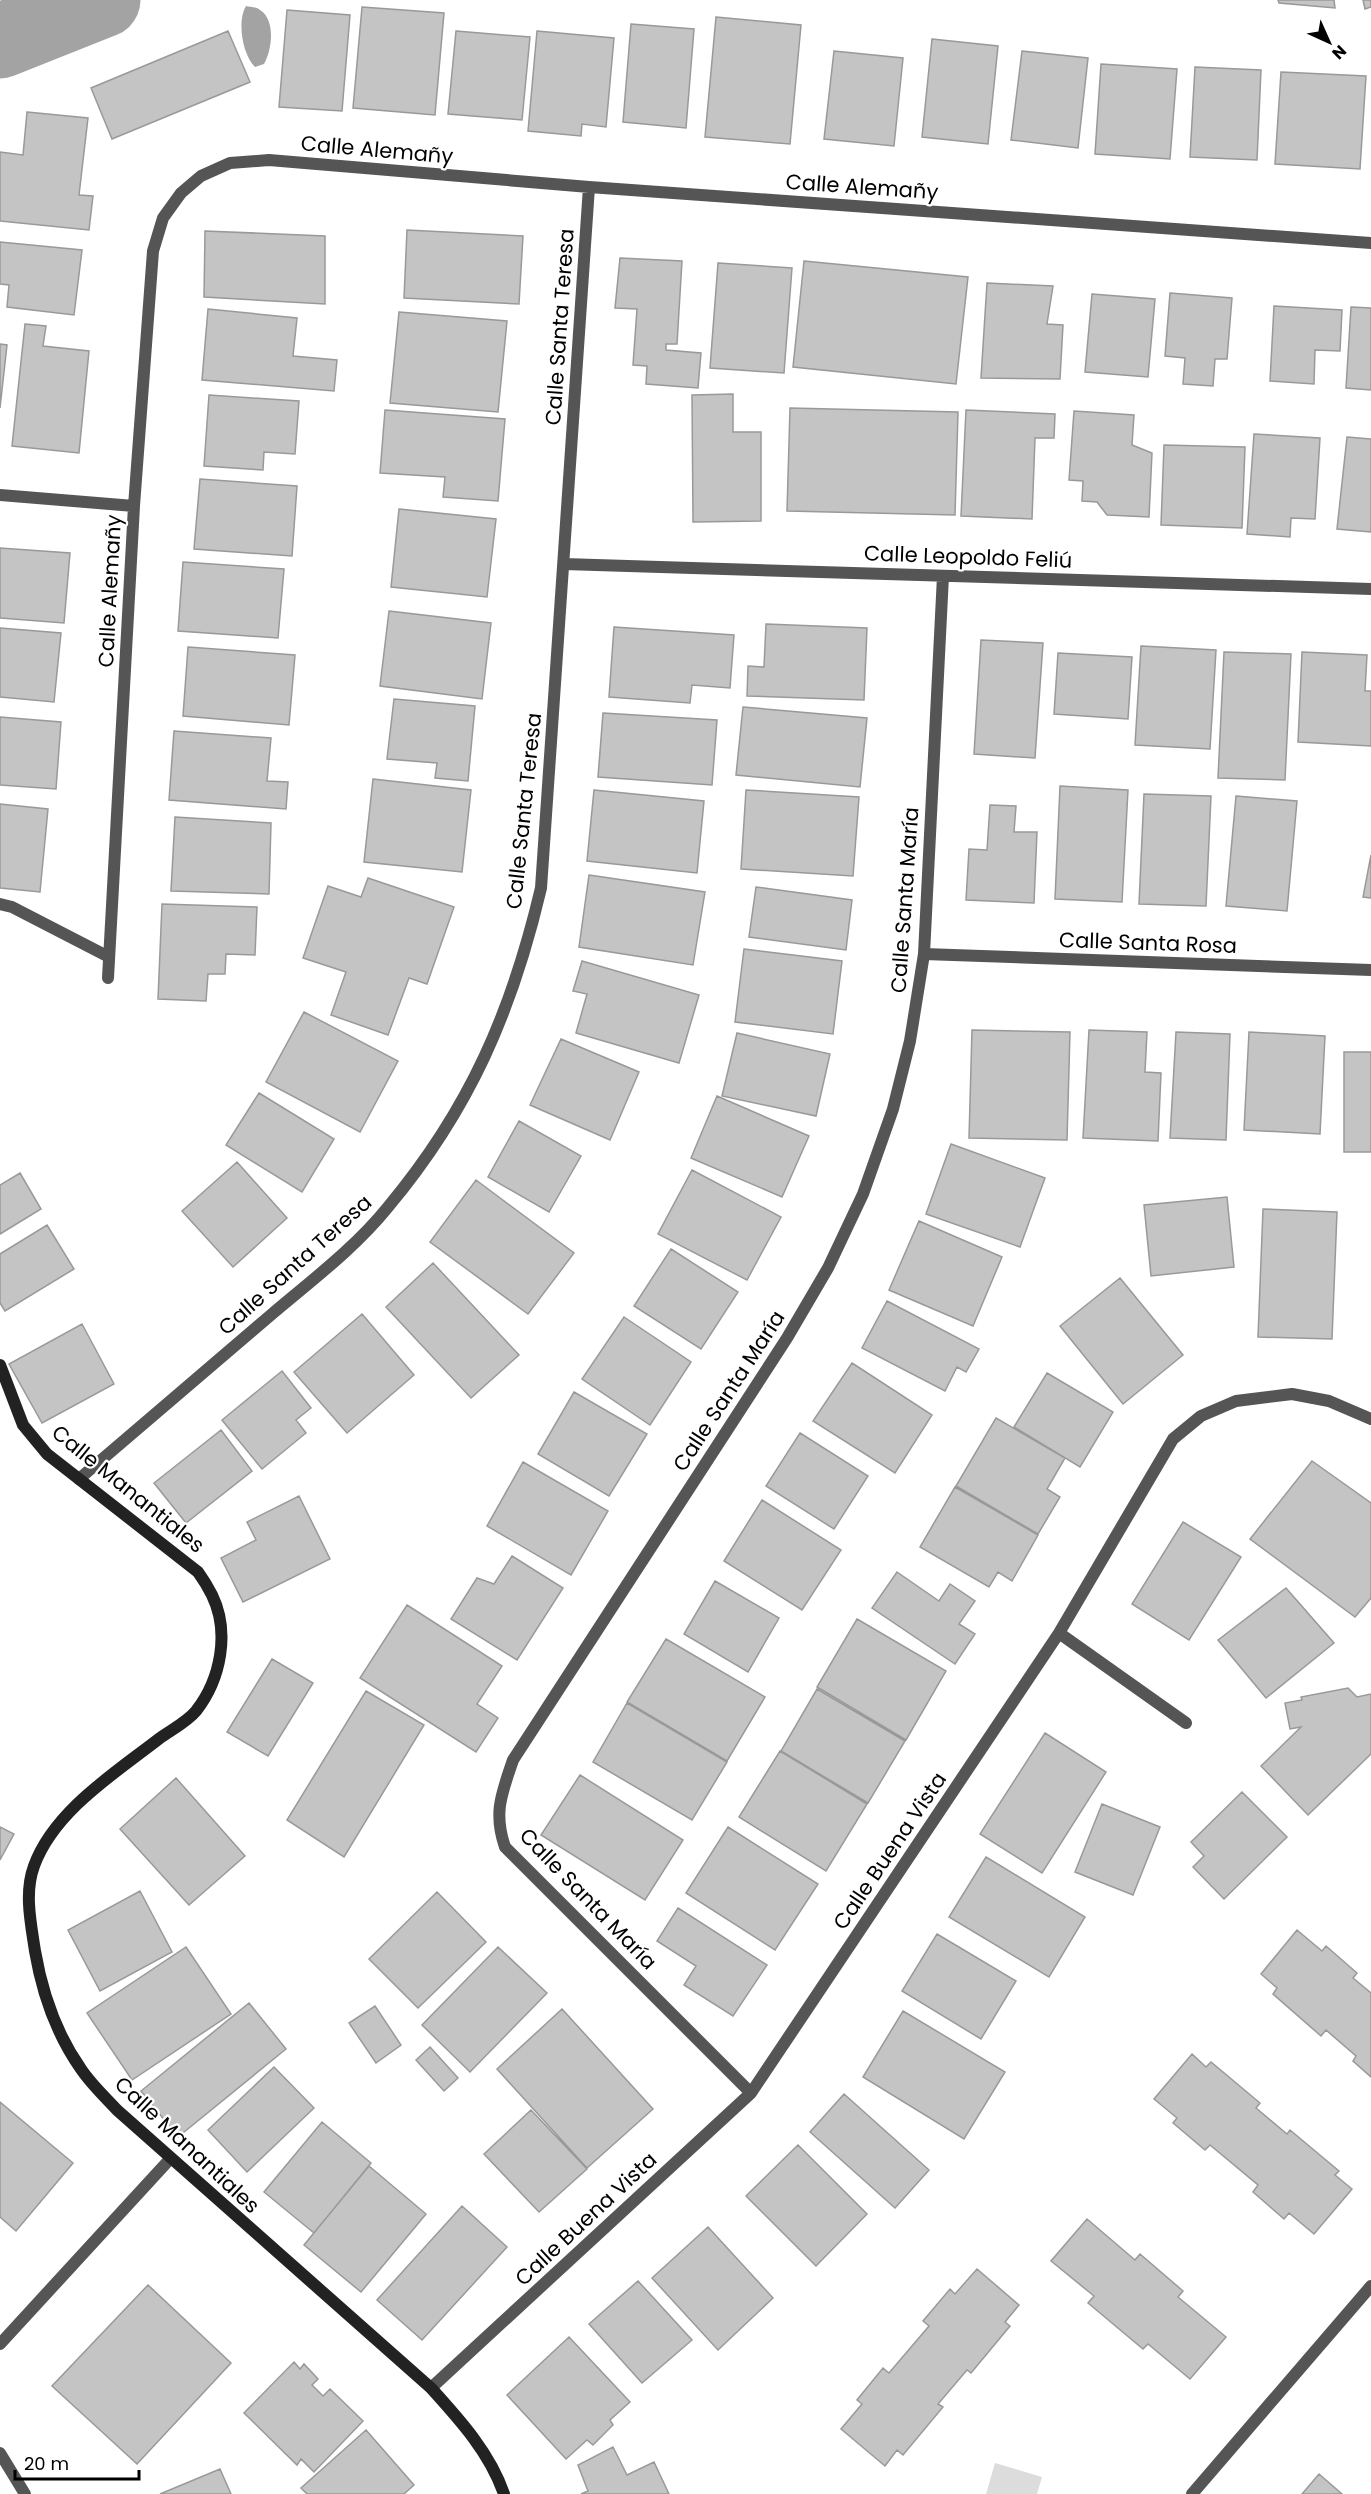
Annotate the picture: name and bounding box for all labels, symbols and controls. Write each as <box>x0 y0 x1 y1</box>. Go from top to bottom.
north arrow <box>1299 12 1359 72</box>
text: N <box>1327 40 1352 65</box>
street label: Calle Alemañy <box>300 128 455 171</box>
street label: Calle Alemañy <box>785 167 939 206</box>
street label: Calle Santa Teresa <box>538 228 581 426</box>
street label: Calle Alemañy <box>91 514 128 668</box>
street label: Calle Leopoldo Feliú <box>863 538 1073 575</box>
street label: Calle Santa Teresa <box>499 711 548 911</box>
street label: Calle Santa María <box>884 806 925 994</box>
street label: Calle Santa Rosa <box>1058 925 1238 960</box>
street label: Calle Santa Teresa <box>212 1188 378 1341</box>
street label: Calle Santa María <box>666 1305 791 1477</box>
street label: Calle Manantiales <box>46 1418 211 1559</box>
street label: Calle Buena Vista <box>826 1766 953 1935</box>
street label: Calle Santa María <box>513 1822 663 1976</box>
street label: Calle Manantiales <box>108 2070 266 2220</box>
street label: Calle Buena Vista <box>508 2145 663 2292</box>
scale bar <box>15 2443 140 2481</box>
text: 20 m <box>24 2451 69 2476</box>

